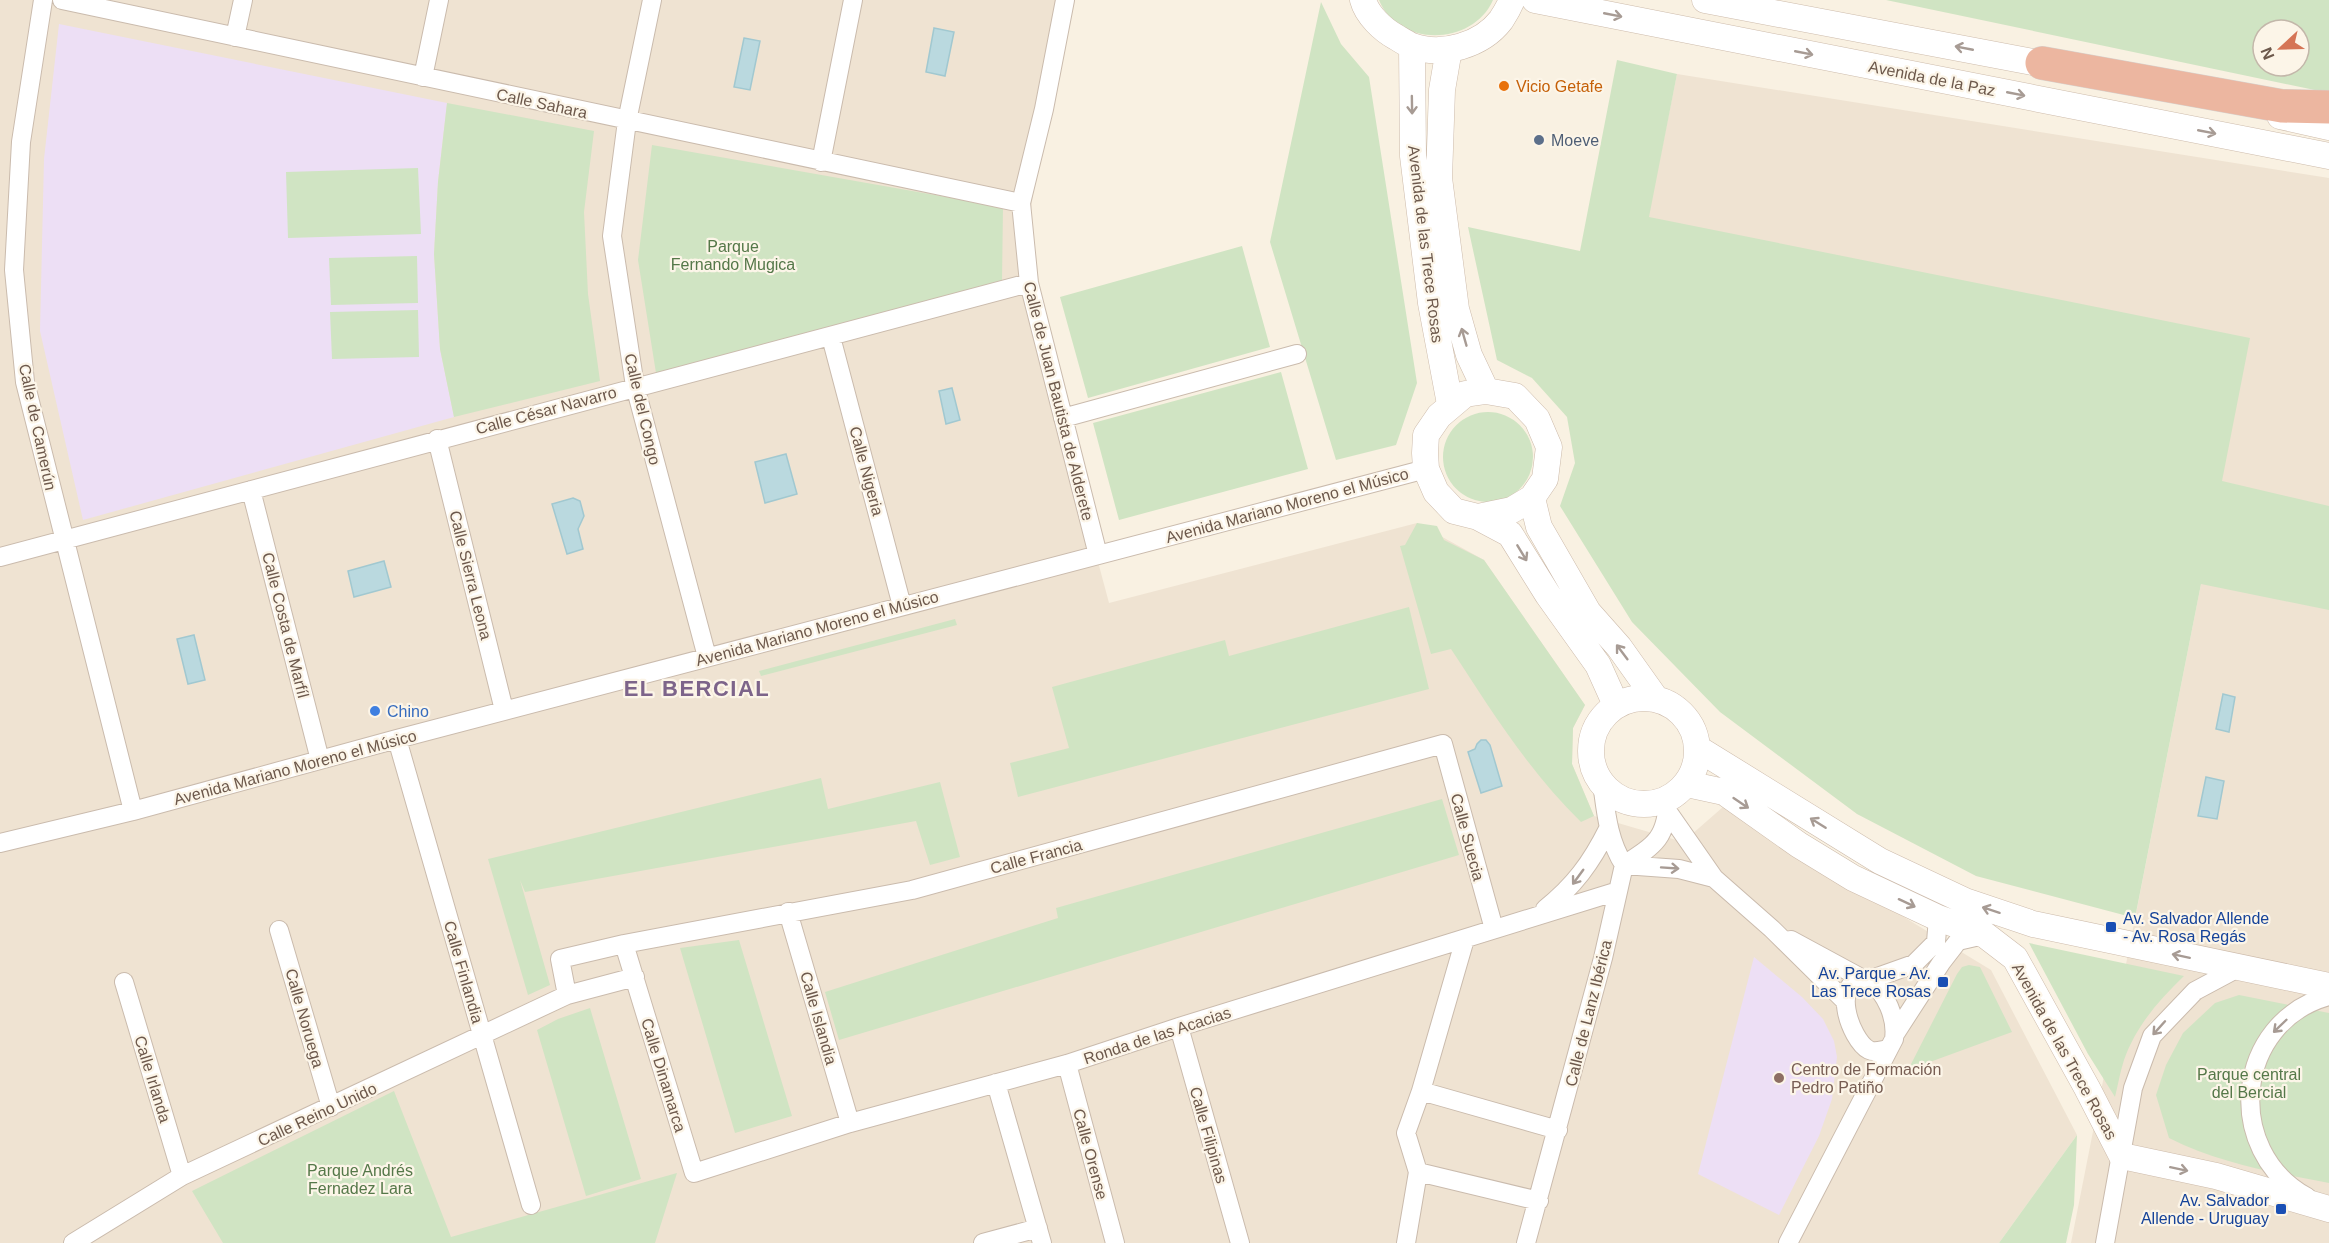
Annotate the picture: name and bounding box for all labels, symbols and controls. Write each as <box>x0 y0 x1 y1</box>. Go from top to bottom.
one-way arrow <box>1602 10 1622 21</box>
north arrow <box>2251 18 2311 78</box>
one-way arrow <box>1954 42 1974 53</box>
text: N <box>2258 45 2278 62</box>
one-way arrow <box>1794 48 1813 59</box>
street label: Avenida de la Paz <box>1867 58 1997 99</box>
place label: Vicio Getafe <box>1516 78 1603 95</box>
marker: Vicio Getafe <box>1497 79 1511 93</box>
street label: Calle Sahara <box>495 86 589 121</box>
one-way arrow <box>2006 89 2025 100</box>
one-way arrow <box>1406 94 1418 114</box>
one-way arrow <box>2197 127 2217 138</box>
place label: Moeve <box>1551 132 1599 149</box>
marker: Moeve <box>1532 133 1546 147</box>
street label: Avenida de las Trece Rosas <box>1405 144 1446 344</box>
park label: Parque Fernando Mugica <box>671 238 795 273</box>
street label: Calle de Juan Bautista de Alderete <box>1021 280 1096 522</box>
one-way arrow <box>1458 328 1469 347</box>
street label: Calle del Congo <box>621 352 664 467</box>
street label: Calle de Camerún <box>16 362 59 492</box>
street label: Calle César Navarro <box>474 383 618 437</box>
street label: Calle Nigeria <box>846 425 887 518</box>
street label: Avenida Mariano Moreno el Músico <box>1164 465 1410 546</box>
street label: Calle Sierra Leona <box>446 509 495 642</box>
one-way arrow <box>1516 544 1528 561</box>
street label: Calle Costa de Marfíl <box>259 551 312 700</box>
street label: Avenida Mariano Moreno el Músico <box>694 588 940 669</box>
one-way arrow <box>1615 644 1628 660</box>
district label: EL BERCIAL <box>624 676 770 701</box>
place label: Chino <box>387 703 429 720</box>
marker: Chino <box>368 704 382 718</box>
street label: Avenida Mariano Moreno el Músico <box>172 727 418 808</box>
street label: Calle Suecia <box>1448 792 1487 883</box>
one-way arrow <box>1732 797 1749 809</box>
one-way arrow <box>1810 816 1827 828</box>
street label: Calle Francia <box>988 836 1084 877</box>
one-way arrow <box>1659 863 1679 874</box>
one-way arrow <box>1572 869 1584 885</box>
one-way arrow <box>1898 898 1916 910</box>
one-way arrow <box>1982 903 2001 914</box>
place label: Av. Salvador Allende - Av. Rosa Regás <box>2123 910 2269 945</box>
street label: Calle Finlandia <box>441 919 486 1025</box>
marker: Av. Salvador Allende - Av. Rosa Regás <box>2104 920 2118 934</box>
street label: Calle de Lanz Ibérica <box>1562 938 1615 1088</box>
one-way arrow <box>2171 949 2190 961</box>
street label: Avenida de las Trece Rosas <box>2009 960 2120 1142</box>
place label: Av. Parque - Av. Las Trece Rosas <box>1811 965 1931 1000</box>
street label: Calle Noruega <box>282 967 327 1070</box>
street label: Calle Islandia <box>797 970 840 1067</box>
marker: Av. Parque - Av. Las Trece Rosas <box>1936 975 1950 989</box>
street label: Ronda de las Acacias <box>1081 1004 1233 1067</box>
street label: Calle Dinamarca <box>638 1016 689 1134</box>
one-way arrow <box>2272 1019 2287 1033</box>
one-way arrow <box>2152 1020 2166 1035</box>
street label: Calle Irlanda <box>131 1034 174 1125</box>
place label: Centro de Formación Pedro Patiño <box>1791 1061 1941 1096</box>
park label: Parque central del Bercial <box>2197 1066 2301 1101</box>
marker: Centro de Formación Pedro Patiño <box>1772 1071 1786 1085</box>
street label: Calle Reino Unido <box>255 1079 379 1149</box>
street label: Calle Filipinas <box>1187 1085 1230 1185</box>
street label: Calle Orense <box>1070 1107 1111 1202</box>
park label: Parque Andrés Fernadez Lara <box>307 1162 413 1197</box>
one-way arrow <box>2169 1163 2188 1175</box>
place label: Av. Salvador Allende - Uruguay <box>2141 1192 2270 1227</box>
marker: Av. Salvador Allende - Uruguay <box>2274 1202 2288 1216</box>

